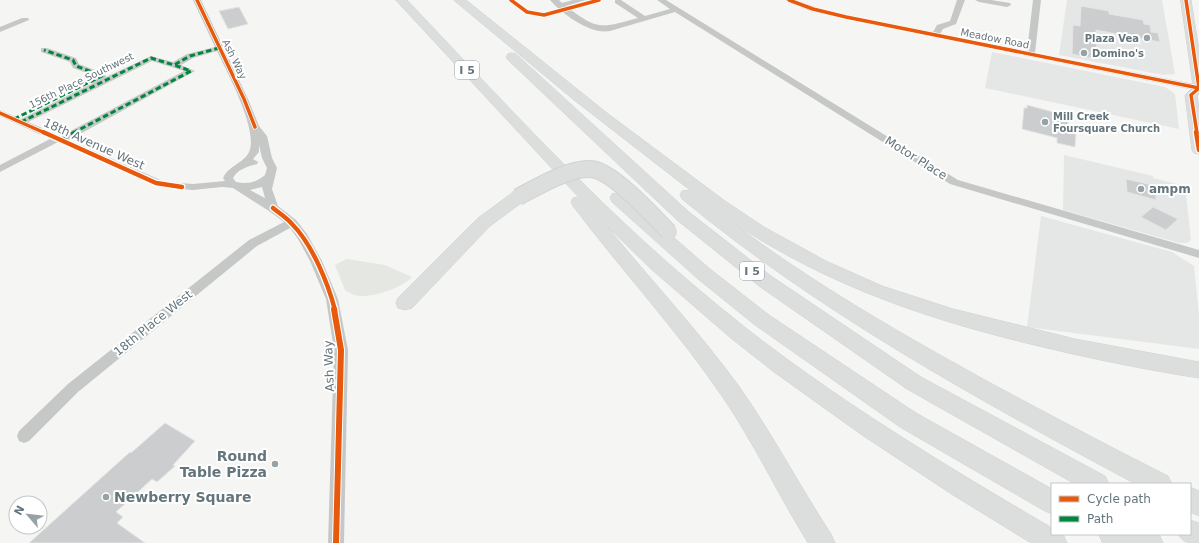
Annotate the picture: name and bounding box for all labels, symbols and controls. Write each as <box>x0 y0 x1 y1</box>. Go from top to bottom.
street label: Meadow Road <box>960 26 1030 51</box>
place label: Plaza Vea <box>1085 33 1139 44</box>
marker: Plaza Vea <box>1142 33 1152 43</box>
street label: Ash Way <box>220 38 249 81</box>
marker: Domino's <box>1079 48 1089 58</box>
place label: Domino's <box>1092 48 1144 59</box>
street label: 156th Place Southwest <box>27 50 135 111</box>
road number: I 5 <box>455 61 479 79</box>
place label: Mill Creek Foursquare Church <box>1053 111 1160 134</box>
street label: 18th Avenue West <box>41 115 147 173</box>
marker: Mill Creek Foursquare Church <box>1040 117 1050 127</box>
street label: Motor Place <box>882 133 950 183</box>
place label: ampm <box>1149 182 1191 196</box>
marker: ampm <box>1136 184 1146 194</box>
road number: I 5 <box>740 262 764 280</box>
street label: 18th Place West <box>111 287 195 359</box>
street label: Ash Way <box>321 340 337 392</box>
place label: Round Table Pizza <box>180 448 267 480</box>
marker: Round Table Pizza <box>270 459 280 469</box>
legend <box>1051 483 1191 535</box>
place label: Newberry Square <box>114 489 251 505</box>
marker: Newberry Square <box>101 492 111 502</box>
text: Cycle path <box>1087 492 1151 506</box>
north arrow <box>8 495 48 535</box>
text: N <box>12 503 28 518</box>
text: Path <box>1087 512 1113 526</box>

